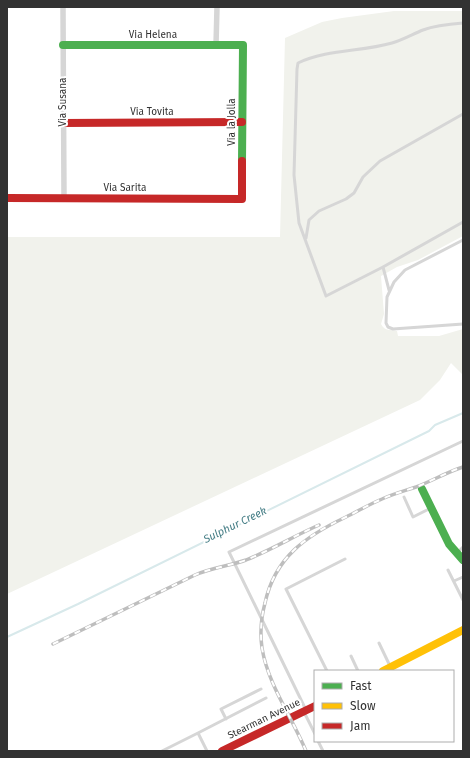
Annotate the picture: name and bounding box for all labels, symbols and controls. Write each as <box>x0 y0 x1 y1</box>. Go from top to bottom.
street label: Via Helena <box>129 29 177 41</box>
street label: Via Susana <box>57 77 69 127</box>
street label: Via la Jolla <box>226 98 238 146</box>
street label: Via Tovita <box>130 106 174 118</box>
street label: Via Sarita <box>103 182 147 194</box>
water label: Sulphur Creek <box>200 504 269 546</box>
legend <box>314 670 454 742</box>
text: Fast <box>350 679 372 693</box>
street label: Stearman Avenue <box>226 696 302 742</box>
text: Slow <box>350 699 376 713</box>
text: Jam <box>350 719 370 733</box>

